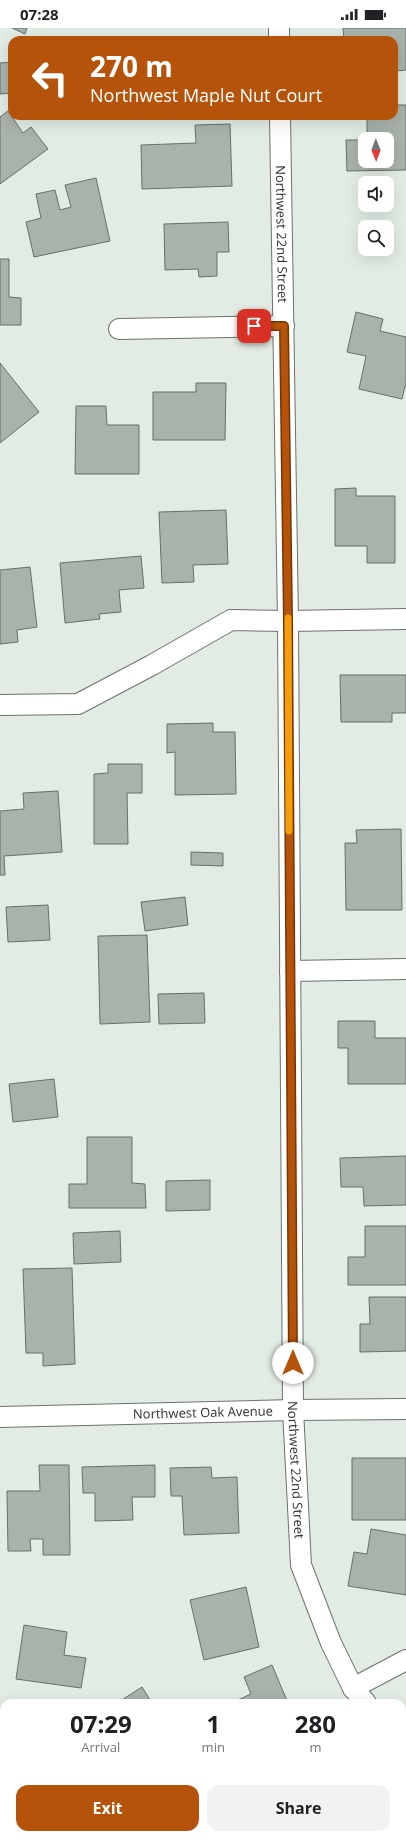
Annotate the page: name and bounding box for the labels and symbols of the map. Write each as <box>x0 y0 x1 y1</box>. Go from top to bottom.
north arrow <box>358 132 394 168</box>
street label: Northwest 22nd Street <box>272 165 292 303</box>
pin <box>237 309 271 343</box>
position arrow <box>272 1342 314 1384</box>
street label: Northwest Oak Avenue <box>133 1401 273 1423</box>
street label: Northwest 22nd Street <box>284 1401 309 1539</box>

